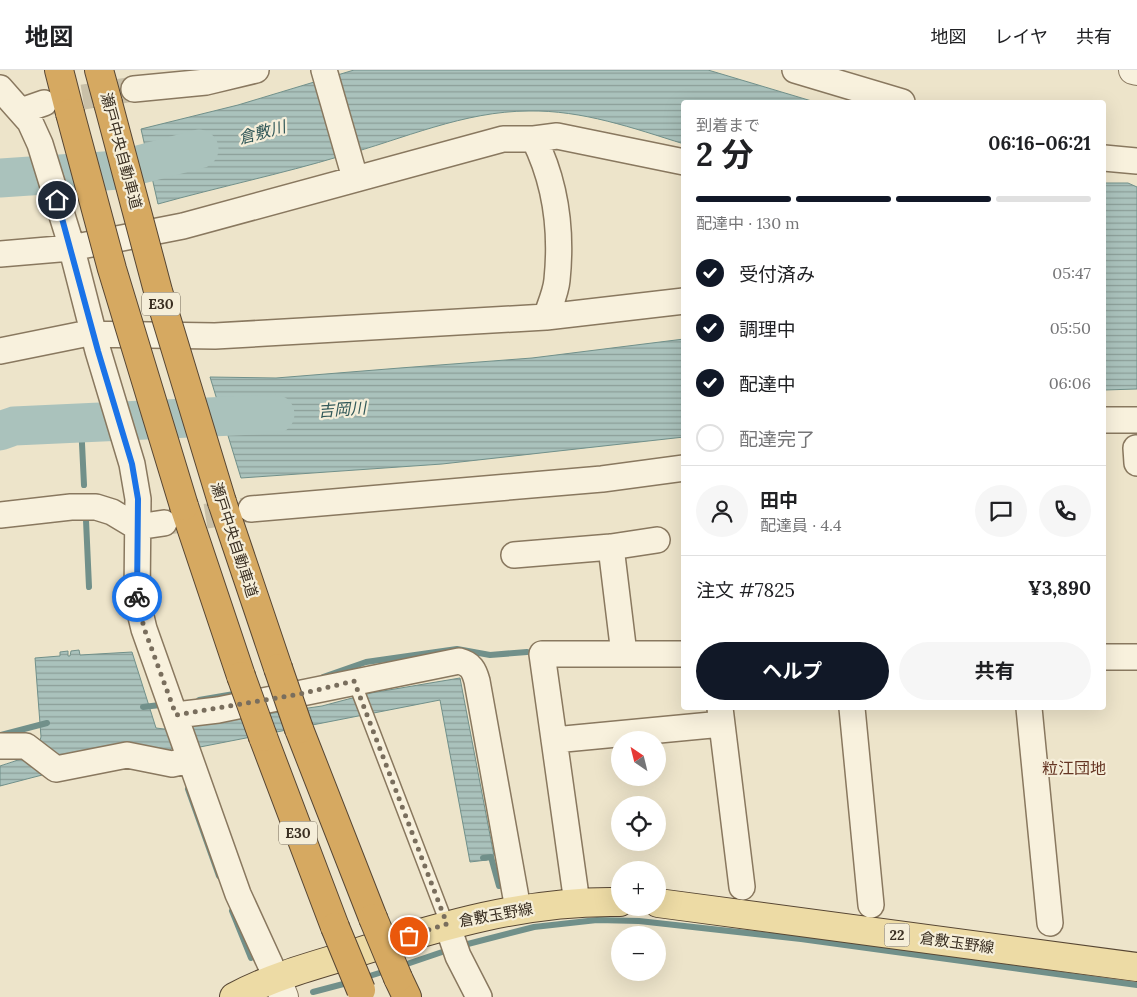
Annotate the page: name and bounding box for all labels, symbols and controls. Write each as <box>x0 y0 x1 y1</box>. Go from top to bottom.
text: 地図 <box>25 21 73 52</box>
text: 地図 <box>931 25 967 48</box>
text: レイヤ <box>995 25 1048 48</box>
text: 共有 <box>1076 25 1112 48</box>
street label: 瀬戸中央自動車道 <box>97 90 146 211</box>
text: 到着まで <box>696 115 760 135</box>
water label: 倉敷川 <box>236 116 290 148</box>
text: 06:16–06:21 <box>988 131 1091 155</box>
text: 2 分 <box>696 134 753 175</box>
pin <box>36 179 78 221</box>
icon: home <box>43 186 71 214</box>
text: 配達中 · 130 m <box>696 213 800 233</box>
icon: check <box>696 259 724 287</box>
text: 受付済み <box>739 262 815 286</box>
text: 05:47 <box>1052 263 1091 283</box>
road number: E30 <box>142 292 180 315</box>
icon: check <box>696 314 724 342</box>
text: 調理中 <box>739 317 796 341</box>
text: 05:50 <box>1050 318 1091 338</box>
icon: check <box>696 369 724 397</box>
text: 配達中 <box>739 372 796 396</box>
text: 06:06 <box>1049 373 1091 393</box>
water label: 吉岡川 <box>317 397 369 421</box>
text: 配達完了 <box>739 427 815 451</box>
street label: 瀬戸中央自動車道 <box>207 480 262 600</box>
button: person <box>696 485 748 537</box>
button: chat <box>975 485 1027 537</box>
button: phone <box>1039 485 1091 537</box>
text: 田中 <box>760 488 798 512</box>
text: 配達員 · 4.4 <box>760 515 842 535</box>
courier <box>112 572 162 622</box>
text: ¥3,890 <box>1028 576 1091 600</box>
text: 注文 #7825 <box>696 578 795 602</box>
icon: bike <box>123 583 151 611</box>
button: ヘルプ <box>696 642 889 700</box>
button: 共有 <box>899 642 1091 700</box>
north arrow <box>611 731 666 786</box>
map controls <box>611 731 666 981</box>
district label: 粒江団地 <box>1042 758 1106 778</box>
button: locate <box>611 796 666 851</box>
road number: E30 <box>279 821 317 844</box>
button: + <box>611 861 666 916</box>
street label: 倉敷玉野線 <box>457 899 535 930</box>
pin <box>388 915 430 957</box>
icon: bag <box>395 922 423 950</box>
road number: 22 <box>884 924 910 946</box>
button: − <box>611 926 666 981</box>
street label: 倉敷玉野線 <box>919 928 996 957</box>

